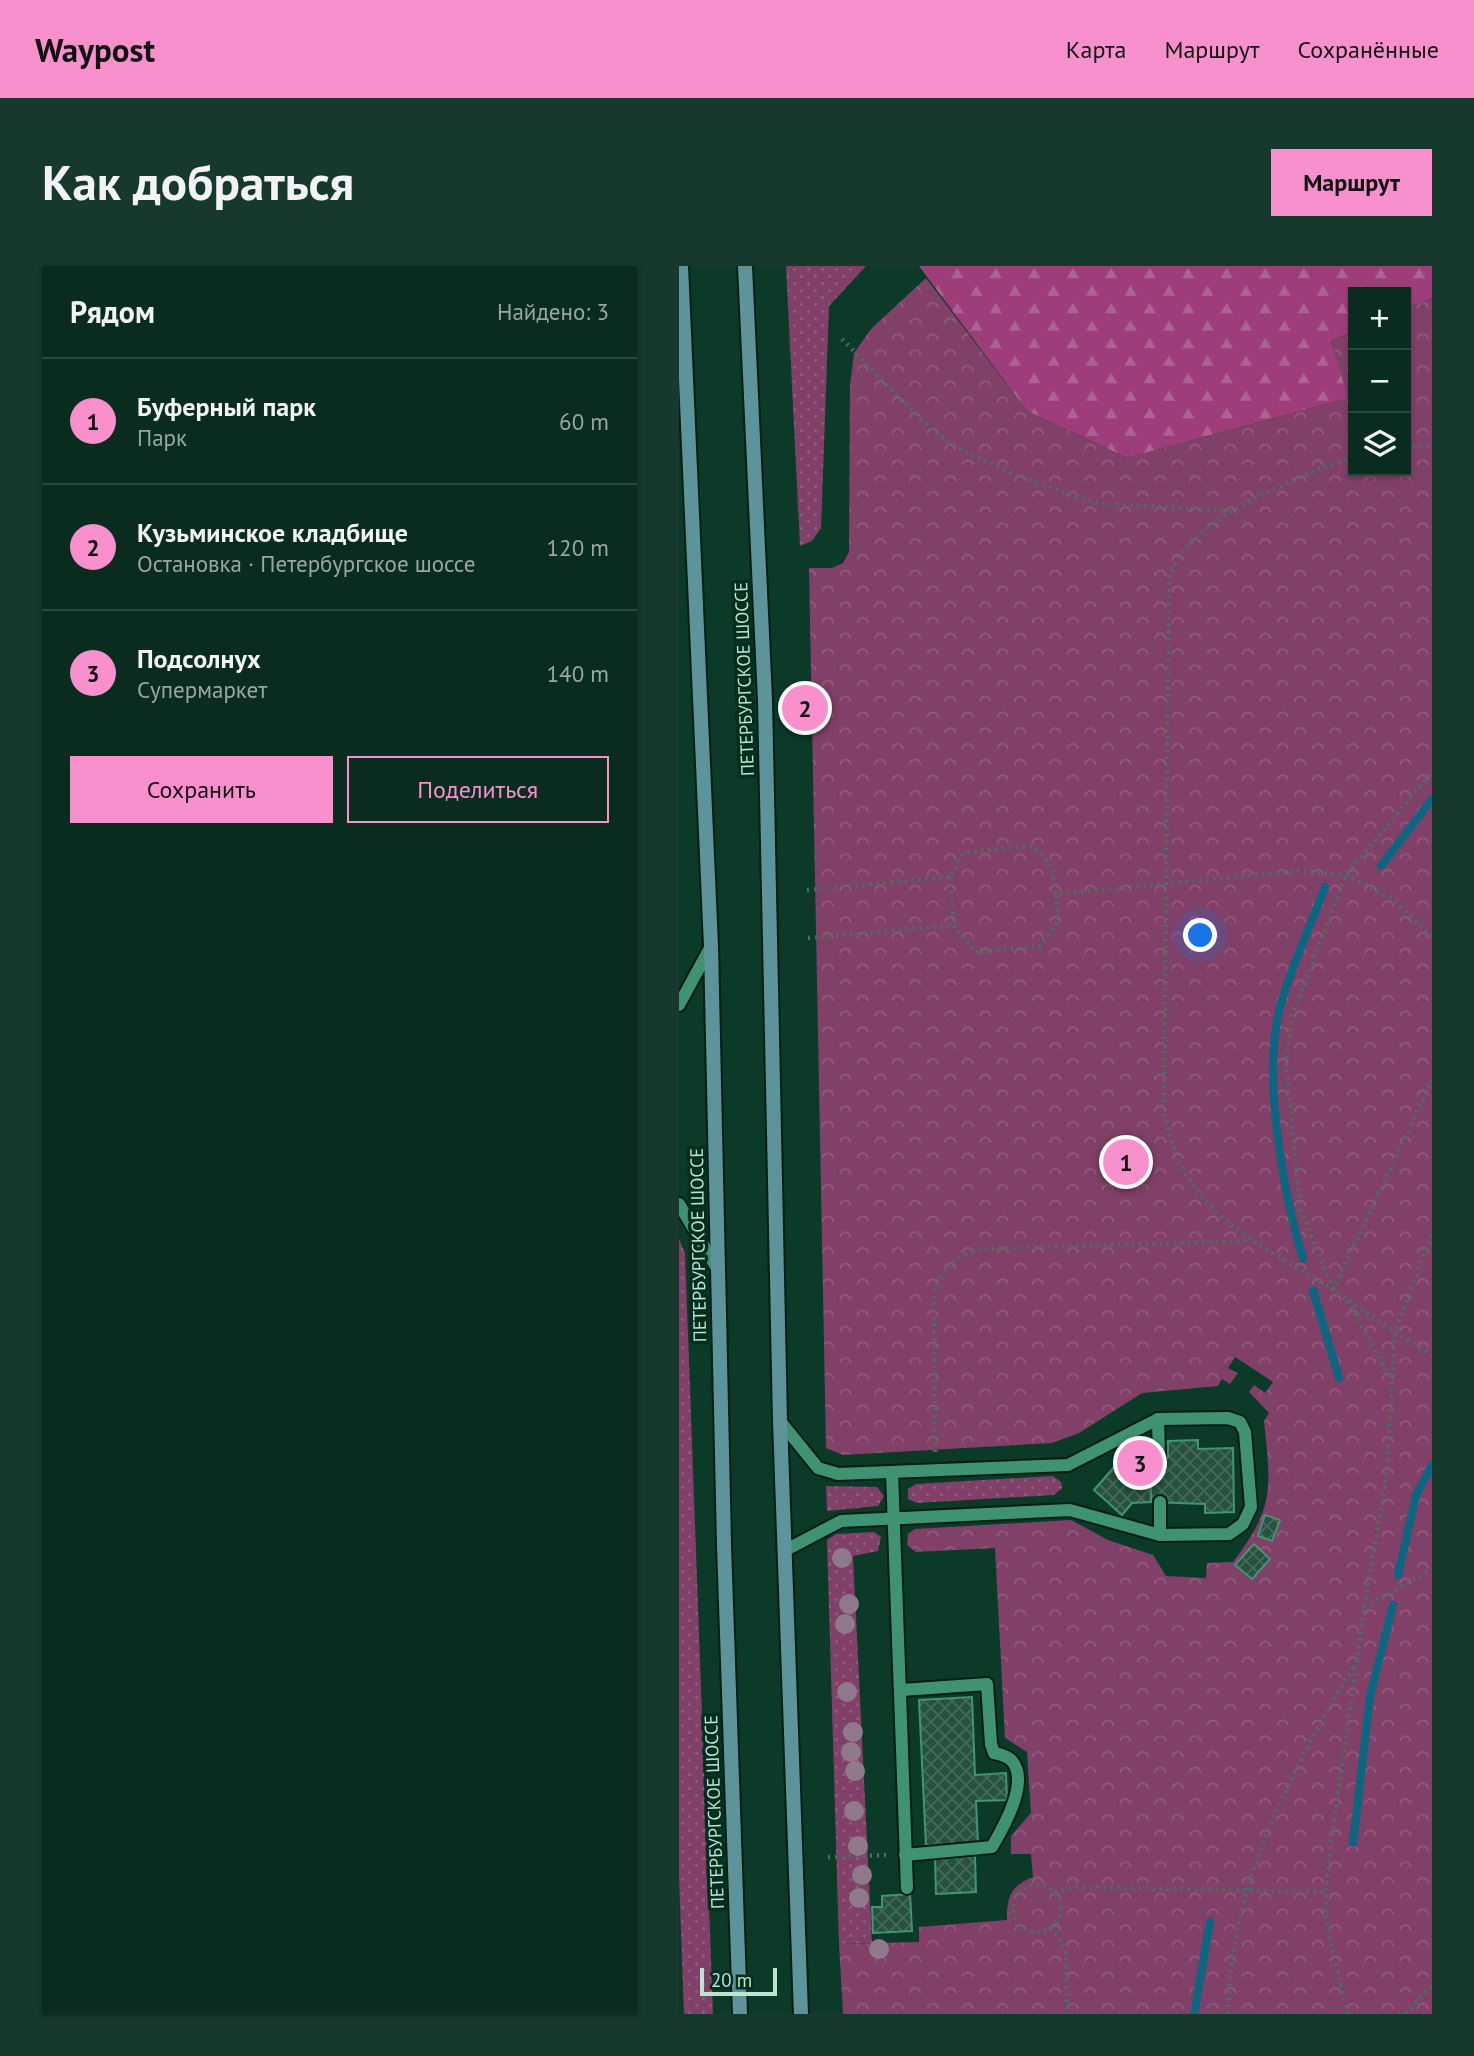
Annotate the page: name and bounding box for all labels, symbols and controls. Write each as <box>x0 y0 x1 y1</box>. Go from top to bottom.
text: Waypost <box>35 28 155 71</box>
text: Карта <box>1066 34 1126 65</box>
text: Маршрут <box>1164 34 1259 65</box>
text: Сохранённые <box>1297 34 1439 65</box>
button: Маршрут <box>1271 149 1432 216</box>
text: Как добраться <box>42 150 354 214</box>
map controls <box>1348 287 1411 476</box>
button: + <box>1348 287 1411 350</box>
text: Рядом <box>70 292 155 331</box>
text: Найдено: 3 <box>497 297 609 326</box>
button: − <box>1348 350 1411 413</box>
text: Буферный парк <box>137 390 316 423</box>
text: 1 <box>86 407 100 436</box>
text: 60 m <box>559 407 609 436</box>
button: layers <box>1348 413 1411 476</box>
text: Парк <box>137 423 187 452</box>
text: Кузьминское кладбище <box>137 516 408 549</box>
text: 2 <box>86 533 100 562</box>
text: 120 m <box>547 533 609 562</box>
text: Остановка · Петербургское шоссе <box>137 549 475 578</box>
street label: ПЕТЕРБУРГСКОЕ ШОССЕ <box>729 582 759 776</box>
text: Подсолнух <box>137 642 261 675</box>
text: 3 <box>86 659 100 688</box>
text: 140 m <box>547 659 609 688</box>
text: Супермаркет <box>137 675 267 704</box>
pin: 2 <box>782 682 828 734</box>
button: Сохранить <box>70 756 333 823</box>
button: Поделиться <box>347 756 609 823</box>
your location <box>1183 918 1217 952</box>
pin: 1 <box>1103 1136 1149 1188</box>
street label: ПЕТЕРБУРГСКОЕ ШОССЕ <box>685 1148 711 1342</box>
pin: 3 <box>1117 1437 1163 1489</box>
street label: ПЕТЕРБУРГСКОЕ ШОССЕ <box>699 1715 729 1909</box>
scale bar <box>700 1965 777 1997</box>
text: 20 m <box>711 1968 752 1992</box>

